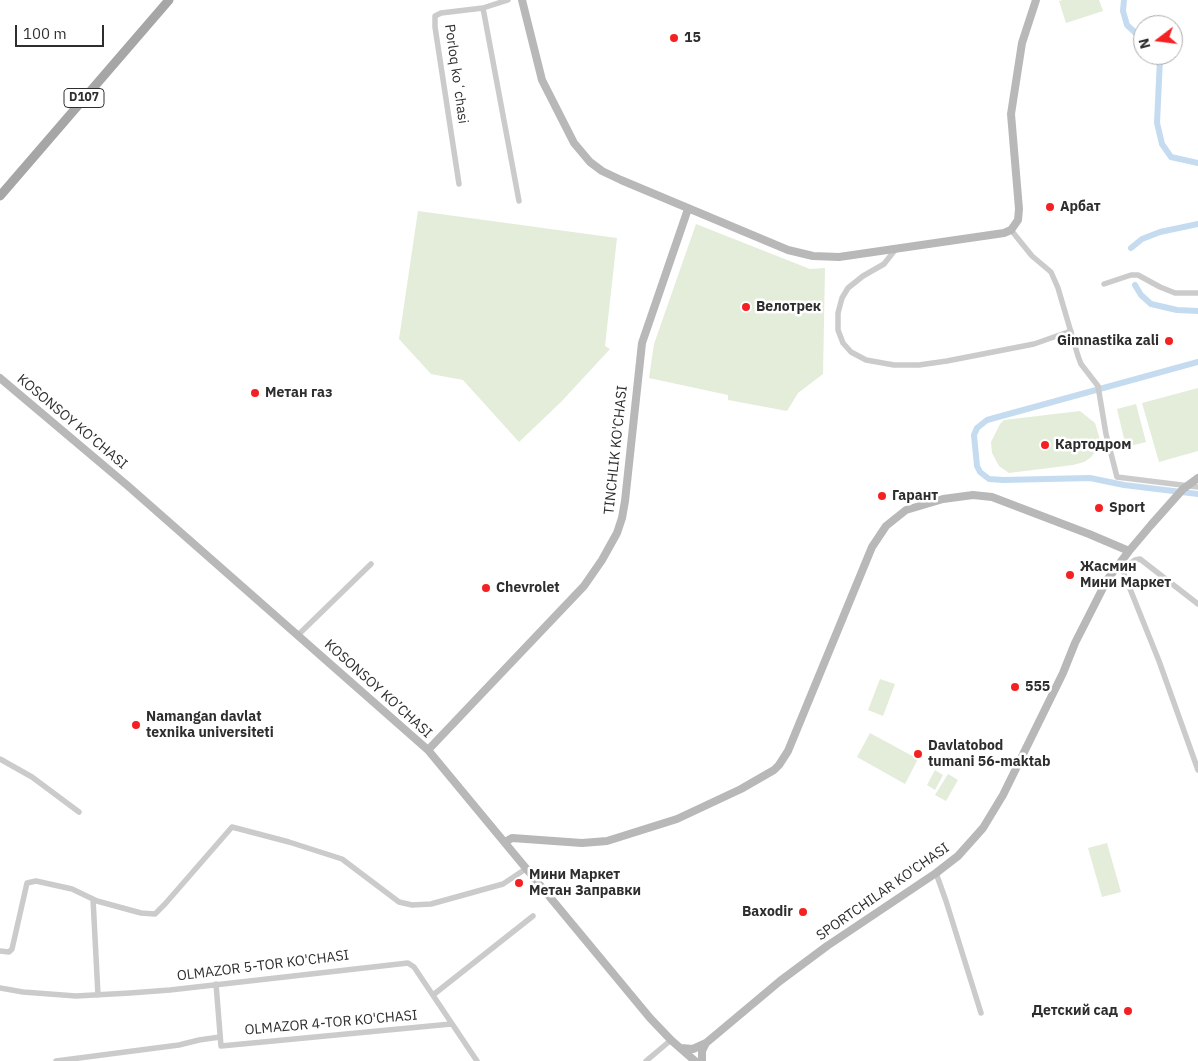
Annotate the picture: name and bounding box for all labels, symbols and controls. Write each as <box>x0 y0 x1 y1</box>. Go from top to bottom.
scale bar <box>18 15 106 47</box>
north arrow <box>1133 15 1183 65</box>
street label: Porloq koʻchasi <box>441 23 471 125</box>
text: 100 m <box>23 24 67 43</box>
place label: 15 <box>684 30 701 46</box>
marker: 15 <box>668 32 680 44</box>
text: N <box>1134 36 1154 51</box>
road number: D107 <box>64 89 104 108</box>
place label: Арбат <box>1060 199 1101 215</box>
marker: Арбат <box>1044 201 1056 213</box>
place label: Велотрек <box>756 299 821 315</box>
marker: Велотрек <box>740 301 752 313</box>
place label: Gimnastika zali <box>1057 333 1159 349</box>
marker: Gimnastika zali <box>1163 335 1175 347</box>
street label: KOSONSOY KO’CHASI <box>13 371 131 473</box>
place label: Метан газ <box>265 385 332 401</box>
street label: TINCHLIK KO'CHASI <box>601 385 631 515</box>
marker: Метан газ <box>249 387 261 399</box>
place label: Картодром <box>1055 437 1131 453</box>
marker: Картодром <box>1039 439 1051 451</box>
place label: Гарант <box>892 488 938 504</box>
marker: Гарант <box>876 490 888 502</box>
place label: Sport <box>1109 500 1145 516</box>
marker: Sport <box>1093 502 1105 514</box>
place label: Жасмин Мини Маркет <box>1080 559 1171 592</box>
marker: Жасмин Мини Маркет <box>1064 569 1076 581</box>
place label: Chevrolet <box>496 580 560 596</box>
marker: Chevrolet <box>480 582 492 594</box>
street label: KOSONSOY KO’CHASI <box>321 636 435 742</box>
place label: 555 <box>1025 679 1050 695</box>
marker: 555 <box>1009 681 1021 693</box>
place label: Namangan davlat texnika universiteti <box>146 709 274 742</box>
marker: Namangan davlat texnika universiteti <box>130 719 142 731</box>
place label: Davlatobod tumani 56-maktab <box>928 738 1051 770</box>
marker: Davlatobod tumani 56-maktab <box>912 748 924 760</box>
street label: SPORTCHILAR KO'CHASI <box>813 840 953 944</box>
place label: Мини Маркет Метан Заправки <box>529 867 641 900</box>
marker: Мини Маркет Метан Заправки <box>513 877 525 889</box>
place label: Baxodir <box>742 904 793 920</box>
marker: Baxodir <box>797 906 809 918</box>
street label: OLMAZOR 5-TOR KO'CHASI <box>176 947 350 985</box>
place label: Детский сад <box>1032 1003 1118 1019</box>
marker: Детский сад <box>1122 1005 1134 1017</box>
street label: OLMAZOR 4-TOR KO'CHASI <box>244 1007 418 1039</box>

